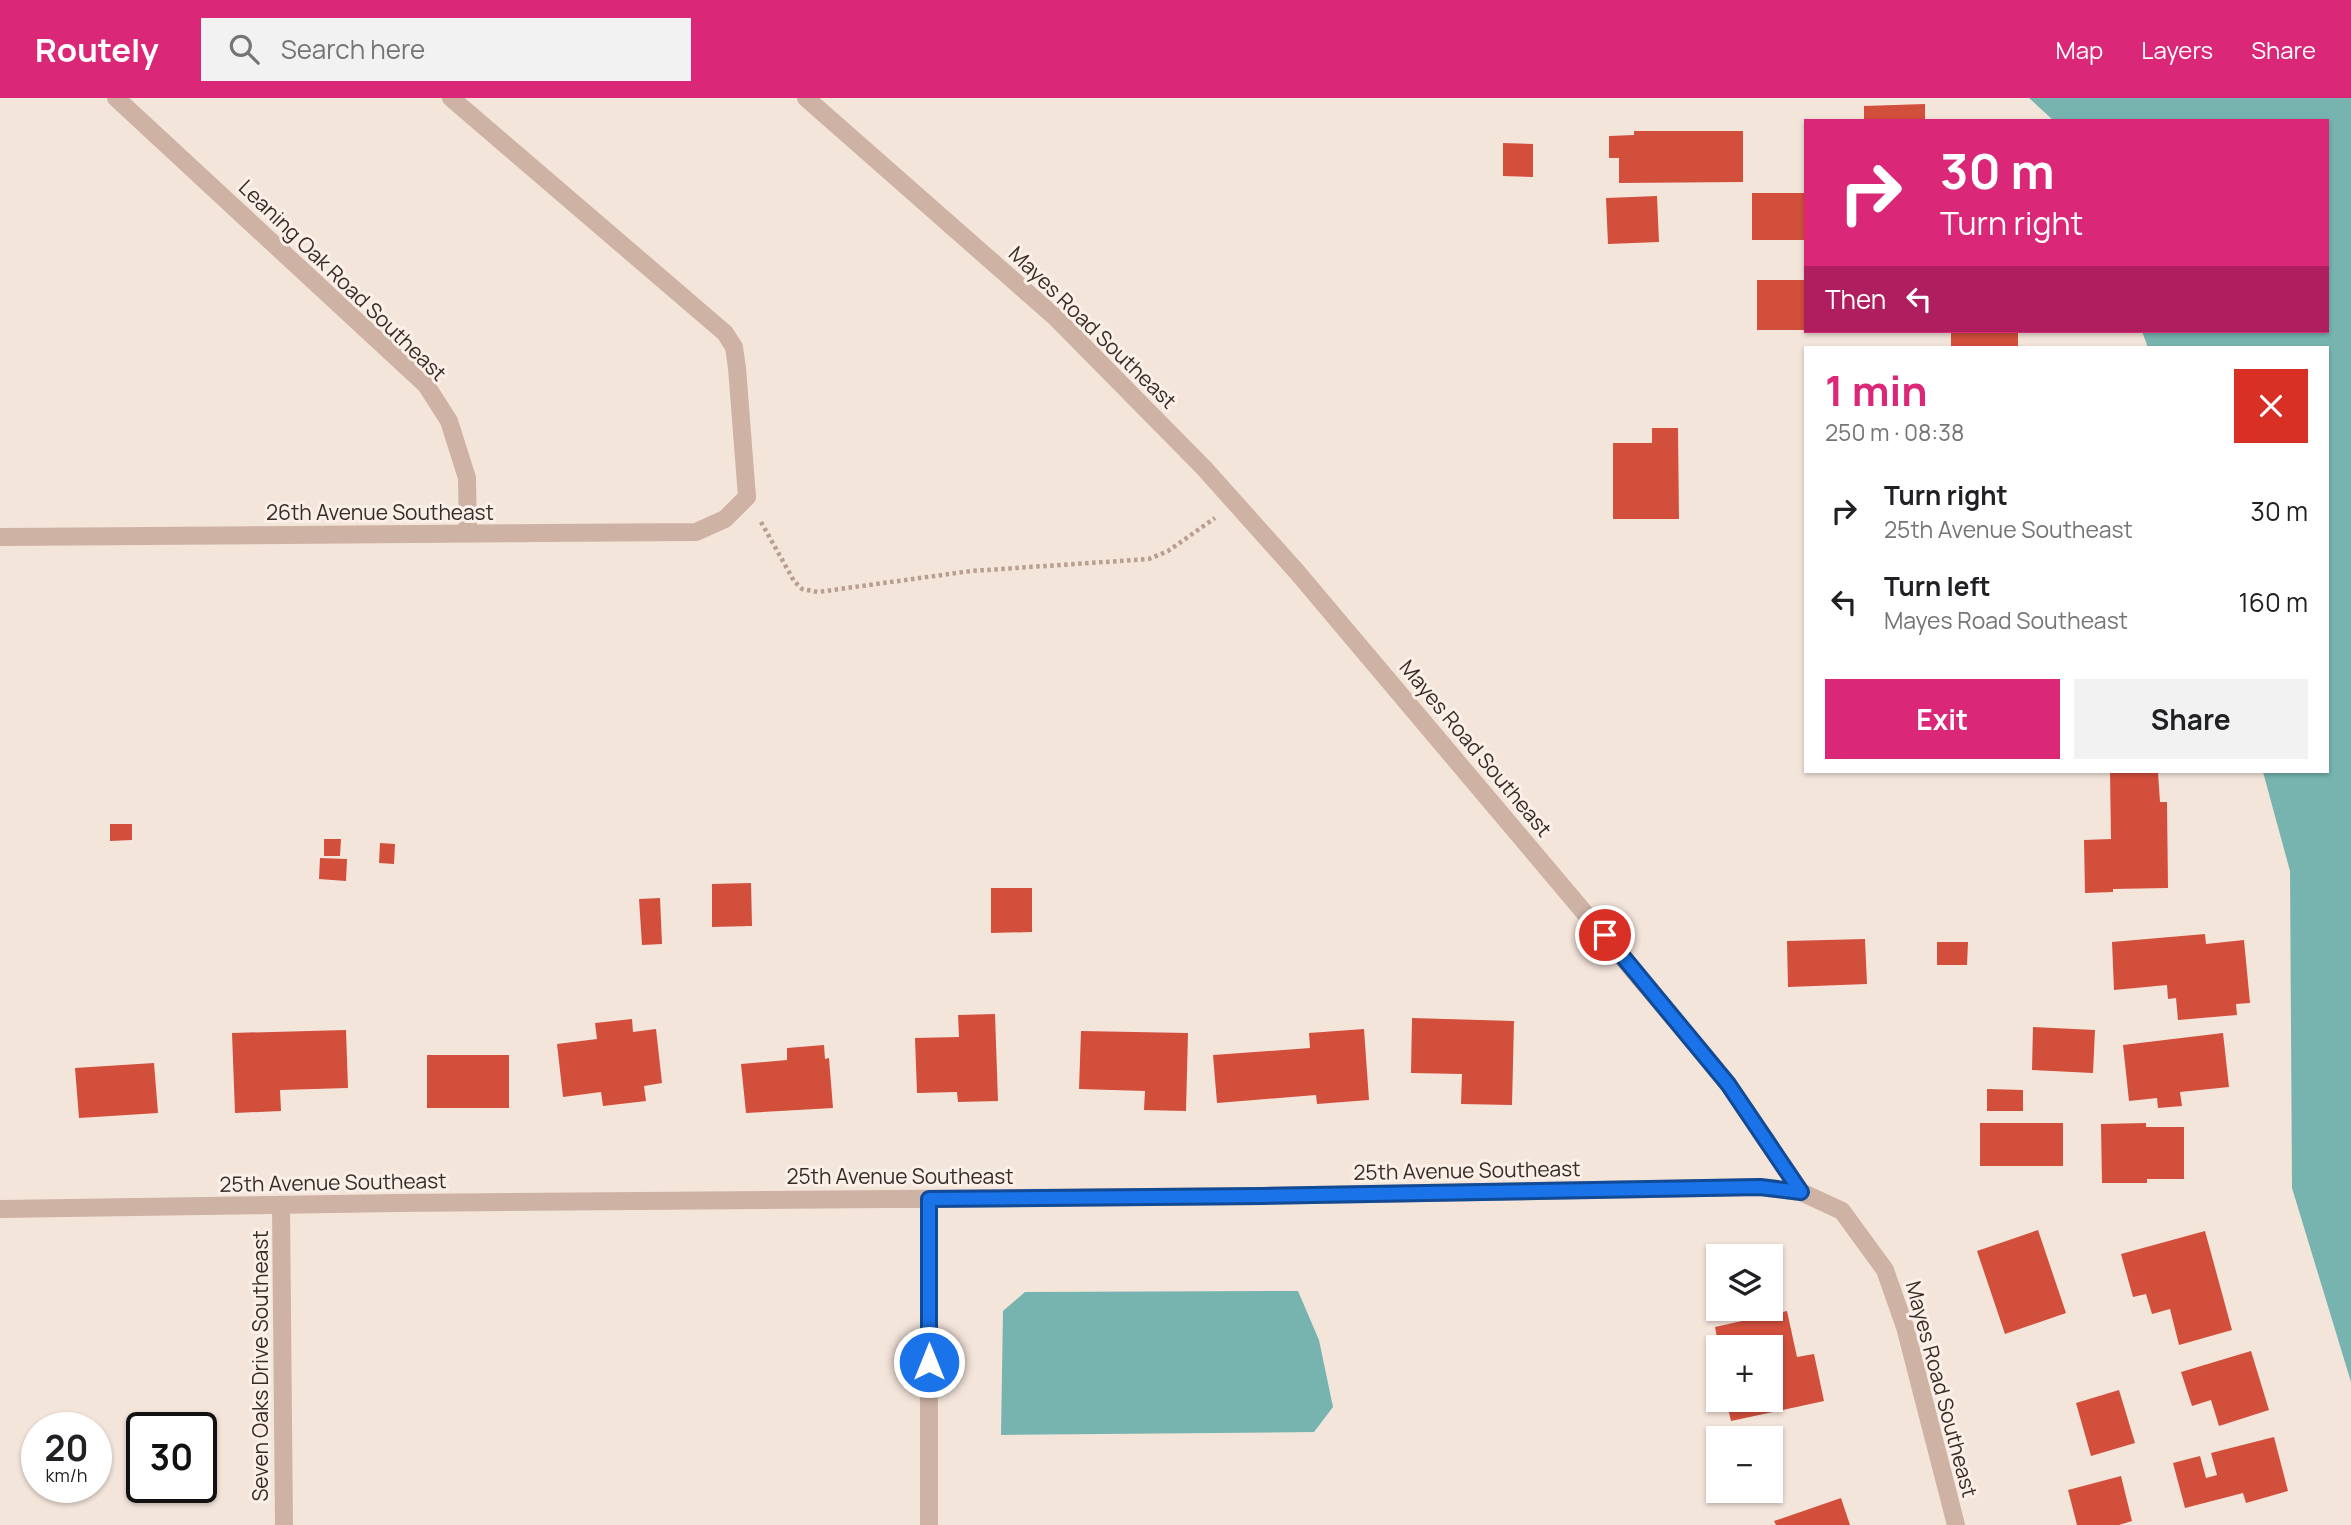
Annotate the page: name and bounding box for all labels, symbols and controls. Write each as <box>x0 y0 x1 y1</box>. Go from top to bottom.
search box <box>201 18 691 81</box>
text: Routely <box>35 27 159 72</box>
icon: search <box>225 30 263 68</box>
text: Search here <box>281 31 425 67</box>
text: Map <box>2056 33 2103 66</box>
text: Layers <box>2141 33 2213 66</box>
text: Share <box>2251 33 2316 66</box>
text: 30 m <box>1940 137 2055 204</box>
icon: right <box>1825 147 1916 238</box>
street label: Leaning Oak Road Southeast <box>233 173 453 387</box>
text: Turn right <box>1940 201 2083 245</box>
street label: Mayes Road Southeast <box>1003 240 1183 414</box>
icon: left <box>1900 280 1938 318</box>
text: Then <box>1825 281 1886 317</box>
text: 1 min <box>1825 361 1928 419</box>
button: close <box>2234 369 2308 443</box>
text: 250 m · 08:38 <box>1825 416 1964 448</box>
text: Turn right <box>1884 477 2008 513</box>
icon: right <box>1825 492 1863 530</box>
text: 30 m <box>2251 493 2308 529</box>
street label: 26th Avenue Southeast <box>266 498 494 526</box>
text: 25th Avenue Southeast <box>1884 513 2133 545</box>
text: Turn left <box>1884 568 1991 604</box>
icon: left <box>1825 583 1863 621</box>
text: 160 m <box>2239 584 2308 620</box>
text: Mayes Road Southeast <box>1884 604 2128 636</box>
street label: Mayes Road Southeast <box>1394 654 1558 842</box>
button: Exit <box>1825 679 2060 759</box>
button: Share <box>2074 679 2308 759</box>
pin <box>1575 905 1635 965</box>
icon: arrive <box>1586 916 1624 954</box>
street label: 25th Avenue Southeast <box>1353 1154 1581 1186</box>
street label: 25th Avenue Southeast <box>786 1162 1014 1190</box>
street label: 25th Avenue Southeast <box>219 1166 447 1198</box>
street label: Seven Oaks Drive Southeast <box>246 1230 274 1502</box>
map controls <box>1706 1244 1783 1503</box>
button: layers <box>1706 1244 1783 1321</box>
street label: Mayes Road Southeast <box>1900 1278 1984 1500</box>
position arrow <box>892 1325 966 1399</box>
button: + <box>1706 1335 1783 1412</box>
speed limit sign: 30 <box>126 1412 217 1503</box>
text: 20 <box>45 1424 88 1472</box>
button: − <box>1706 1426 1783 1503</box>
text: km/h <box>46 1463 87 1487</box>

